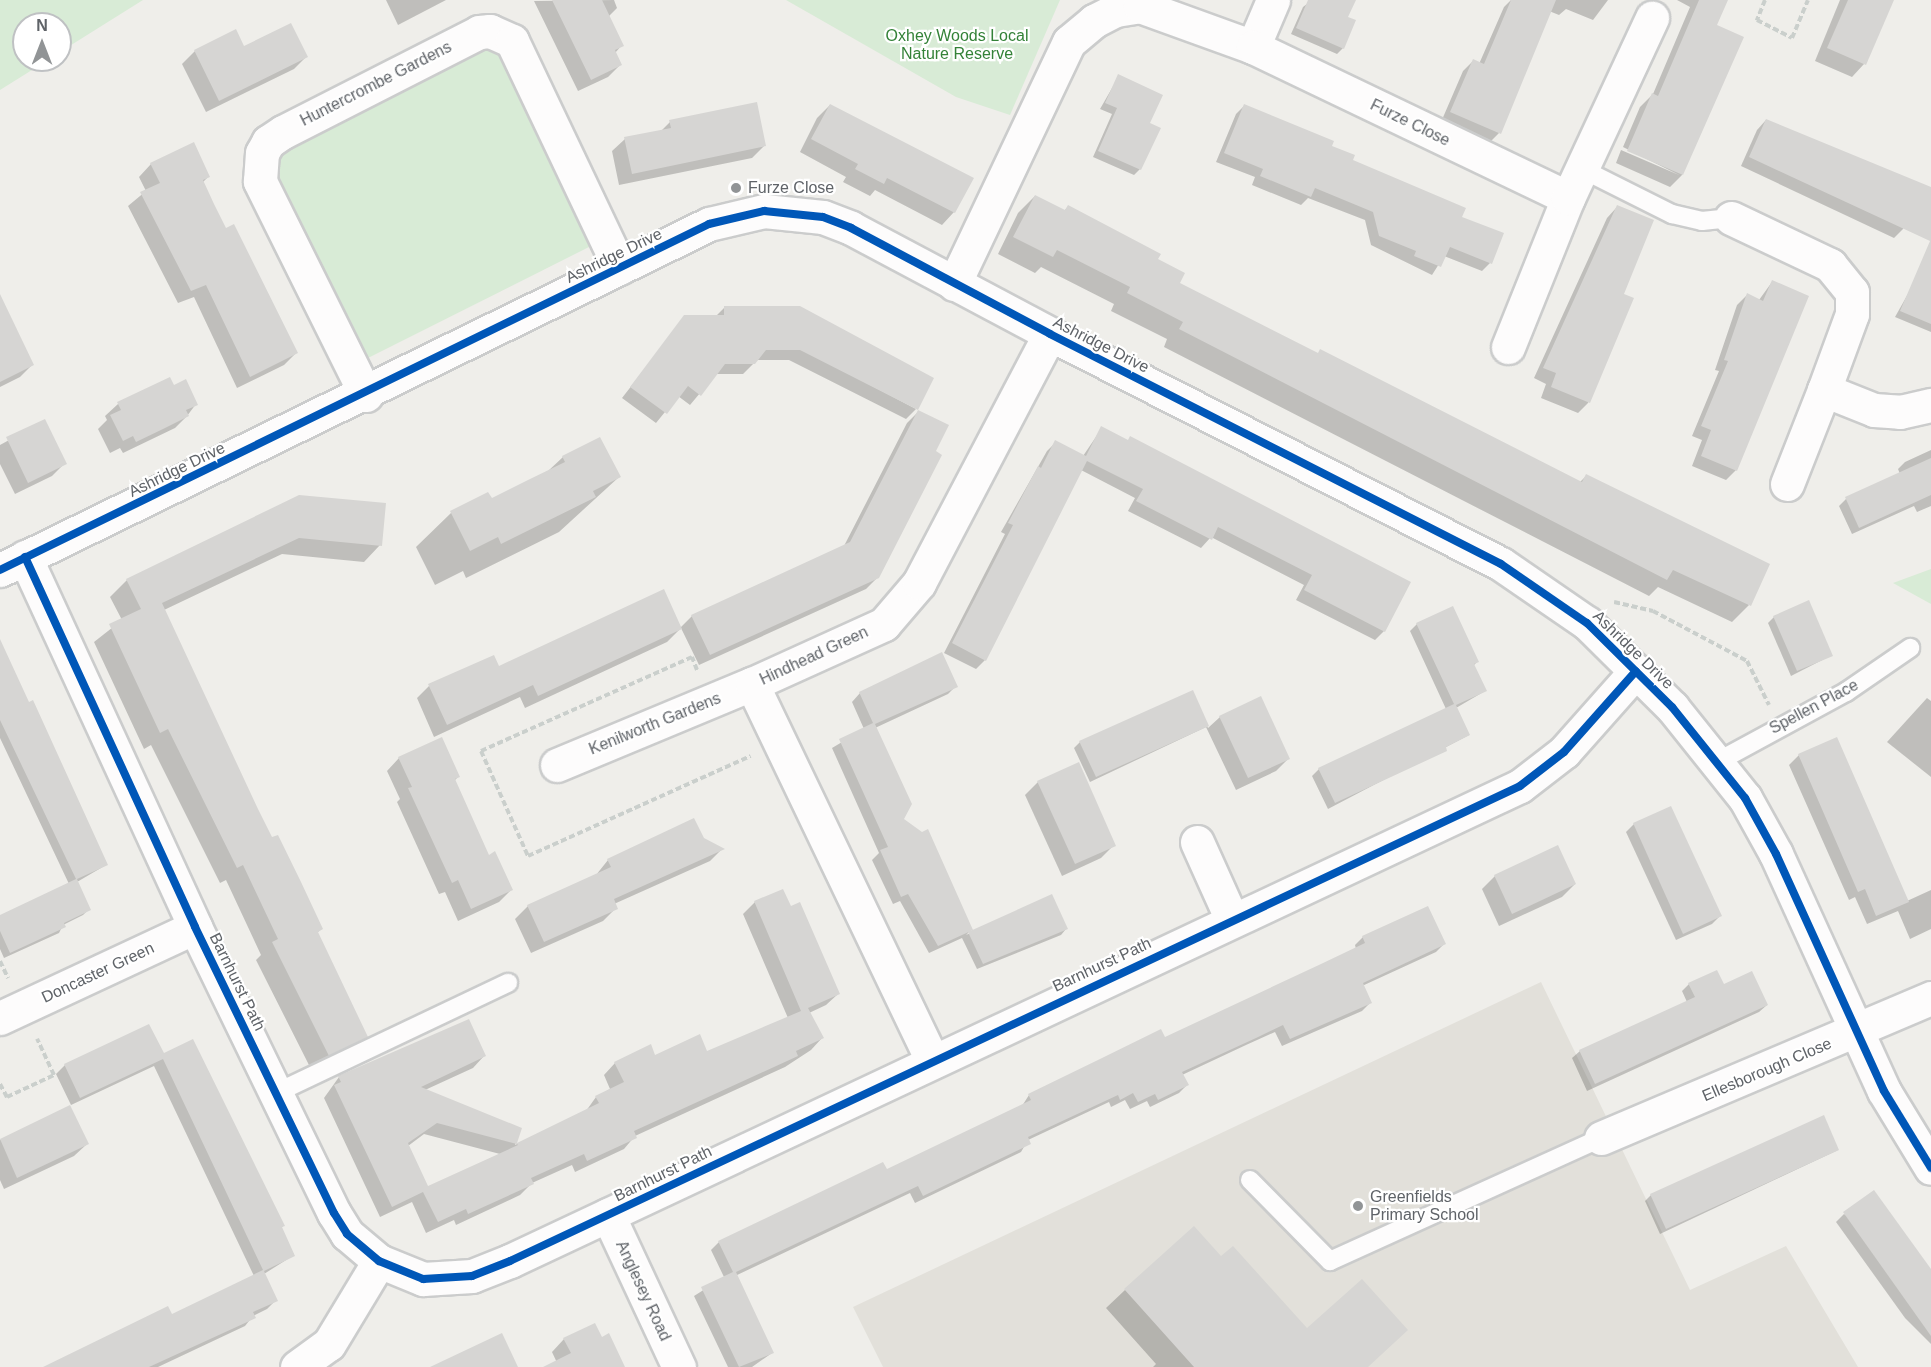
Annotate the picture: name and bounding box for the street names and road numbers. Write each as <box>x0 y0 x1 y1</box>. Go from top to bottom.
street label: Huntercrombe Gardens <box>297 37 455 131</box>
street label: Furze Close <box>1367 95 1453 151</box>
street label: Ashridge Drive <box>563 224 665 288</box>
street label: Ashridge Drive <box>1050 313 1152 377</box>
street label: Ashridge Drive <box>126 438 228 502</box>
street label: Ashridge Drive <box>1589 607 1677 693</box>
street label: Hindhead Green <box>757 622 871 690</box>
street label: Spellen Place <box>1766 676 1862 738</box>
street label: Kenilworth Gardens <box>586 689 724 759</box>
street label: Barnhurst Path <box>205 930 269 1034</box>
street label: Barnhurst Path <box>1050 934 1154 996</box>
street label: Doncaster Green <box>39 939 157 1007</box>
street label: Ellesborough Close <box>1699 1034 1835 1106</box>
street label: Barnhurst Path <box>611 1142 715 1206</box>
street label: Anglesey Road <box>611 1238 675 1344</box>

